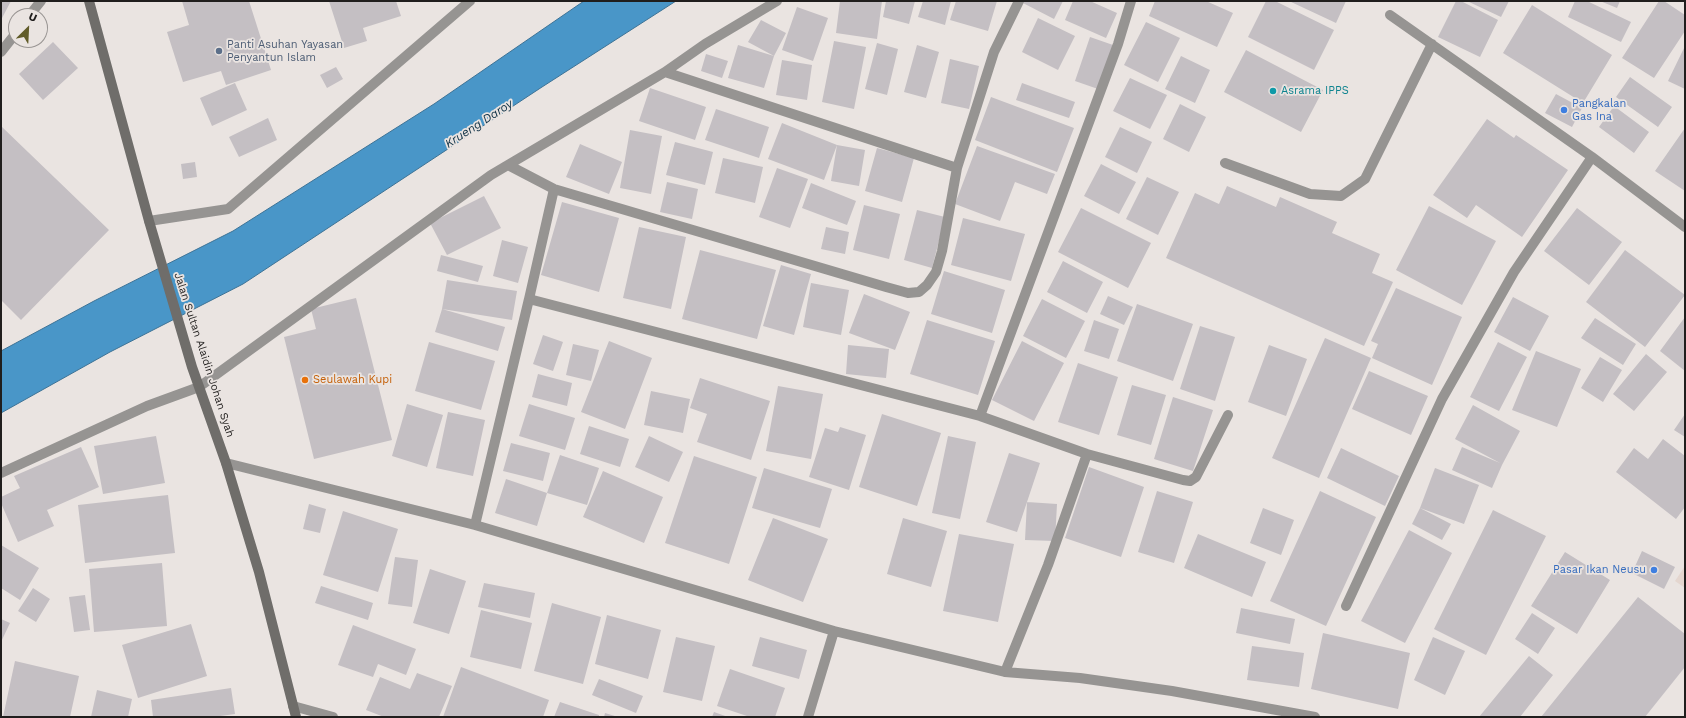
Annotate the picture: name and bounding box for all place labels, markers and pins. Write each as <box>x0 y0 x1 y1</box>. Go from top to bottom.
place label: Panti Asuhan Yayasan Penyantun Islam <box>227 38 343 64</box>
marker: Panti Asuhan Yayasan Penyantun Islam <box>214 46 224 56</box>
place label: Asrama IPPS <box>1281 84 1349 98</box>
marker: Asrama IPPS <box>1268 86 1278 96</box>
place label: Pangkalan Gas Ina <box>1572 97 1626 123</box>
marker: Pangkalan Gas Ina <box>1559 105 1569 115</box>
place label: Seulawah Kupi <box>313 373 392 387</box>
marker: Seulawah Kupi <box>300 375 310 385</box>
place label: Pasar Ikan Neusu <box>1553 563 1646 577</box>
marker: Pasar Ikan Neusu <box>1649 565 1659 575</box>

